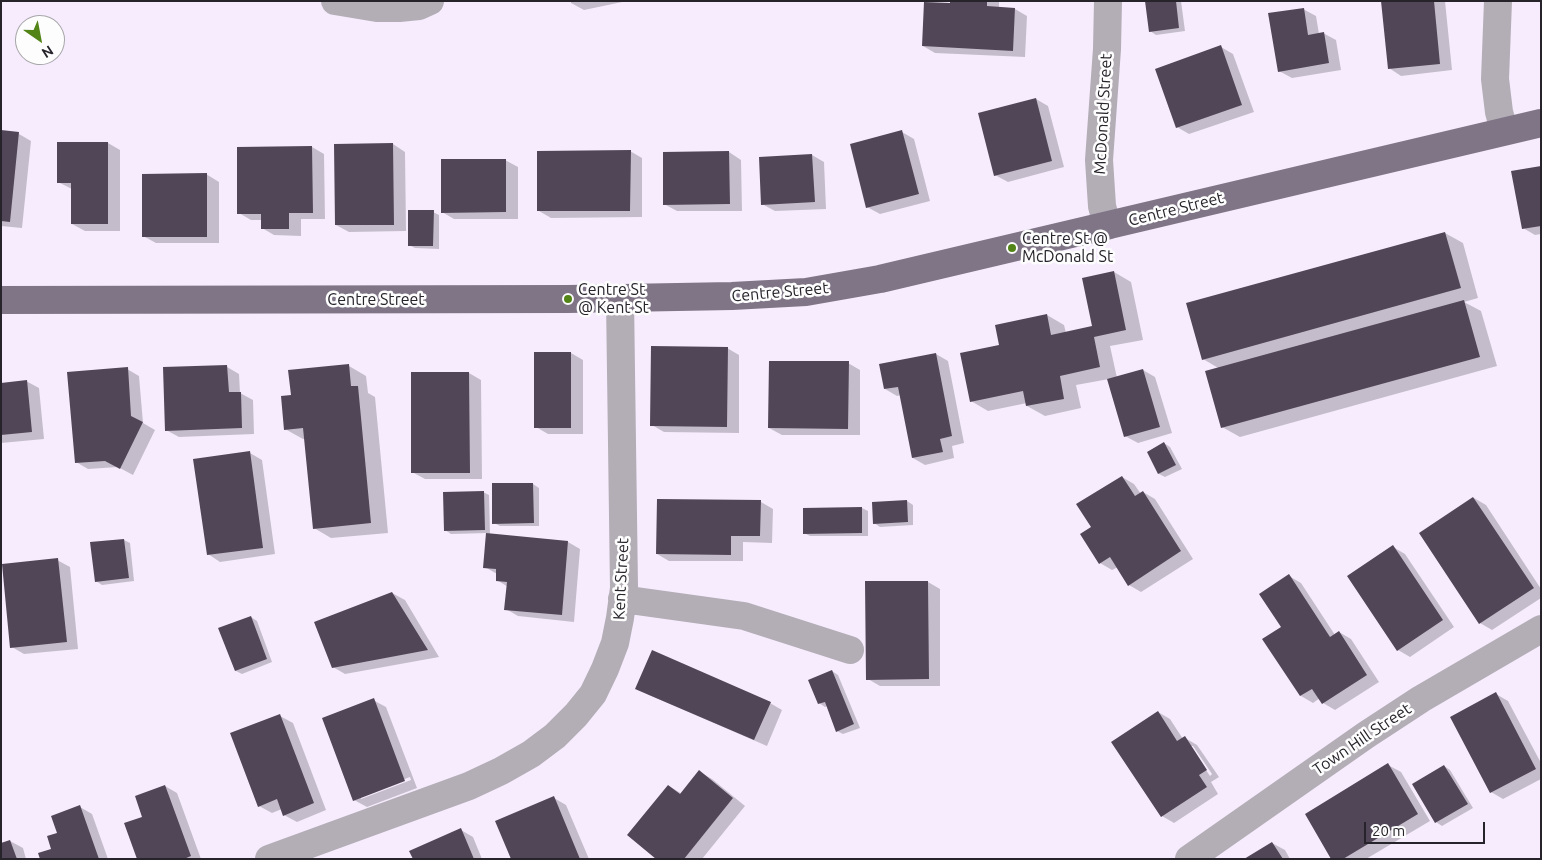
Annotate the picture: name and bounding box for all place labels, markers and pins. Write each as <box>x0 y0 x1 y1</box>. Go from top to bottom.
place label: Centre St @ McDonald St <box>1022 229 1113 267</box>
marker: Centre St @ McDonald St <box>1006 242 1018 254</box>
place label: Centre St @ Kent St <box>578 280 649 318</box>
marker: Centre St @ Kent St <box>562 293 574 305</box>

